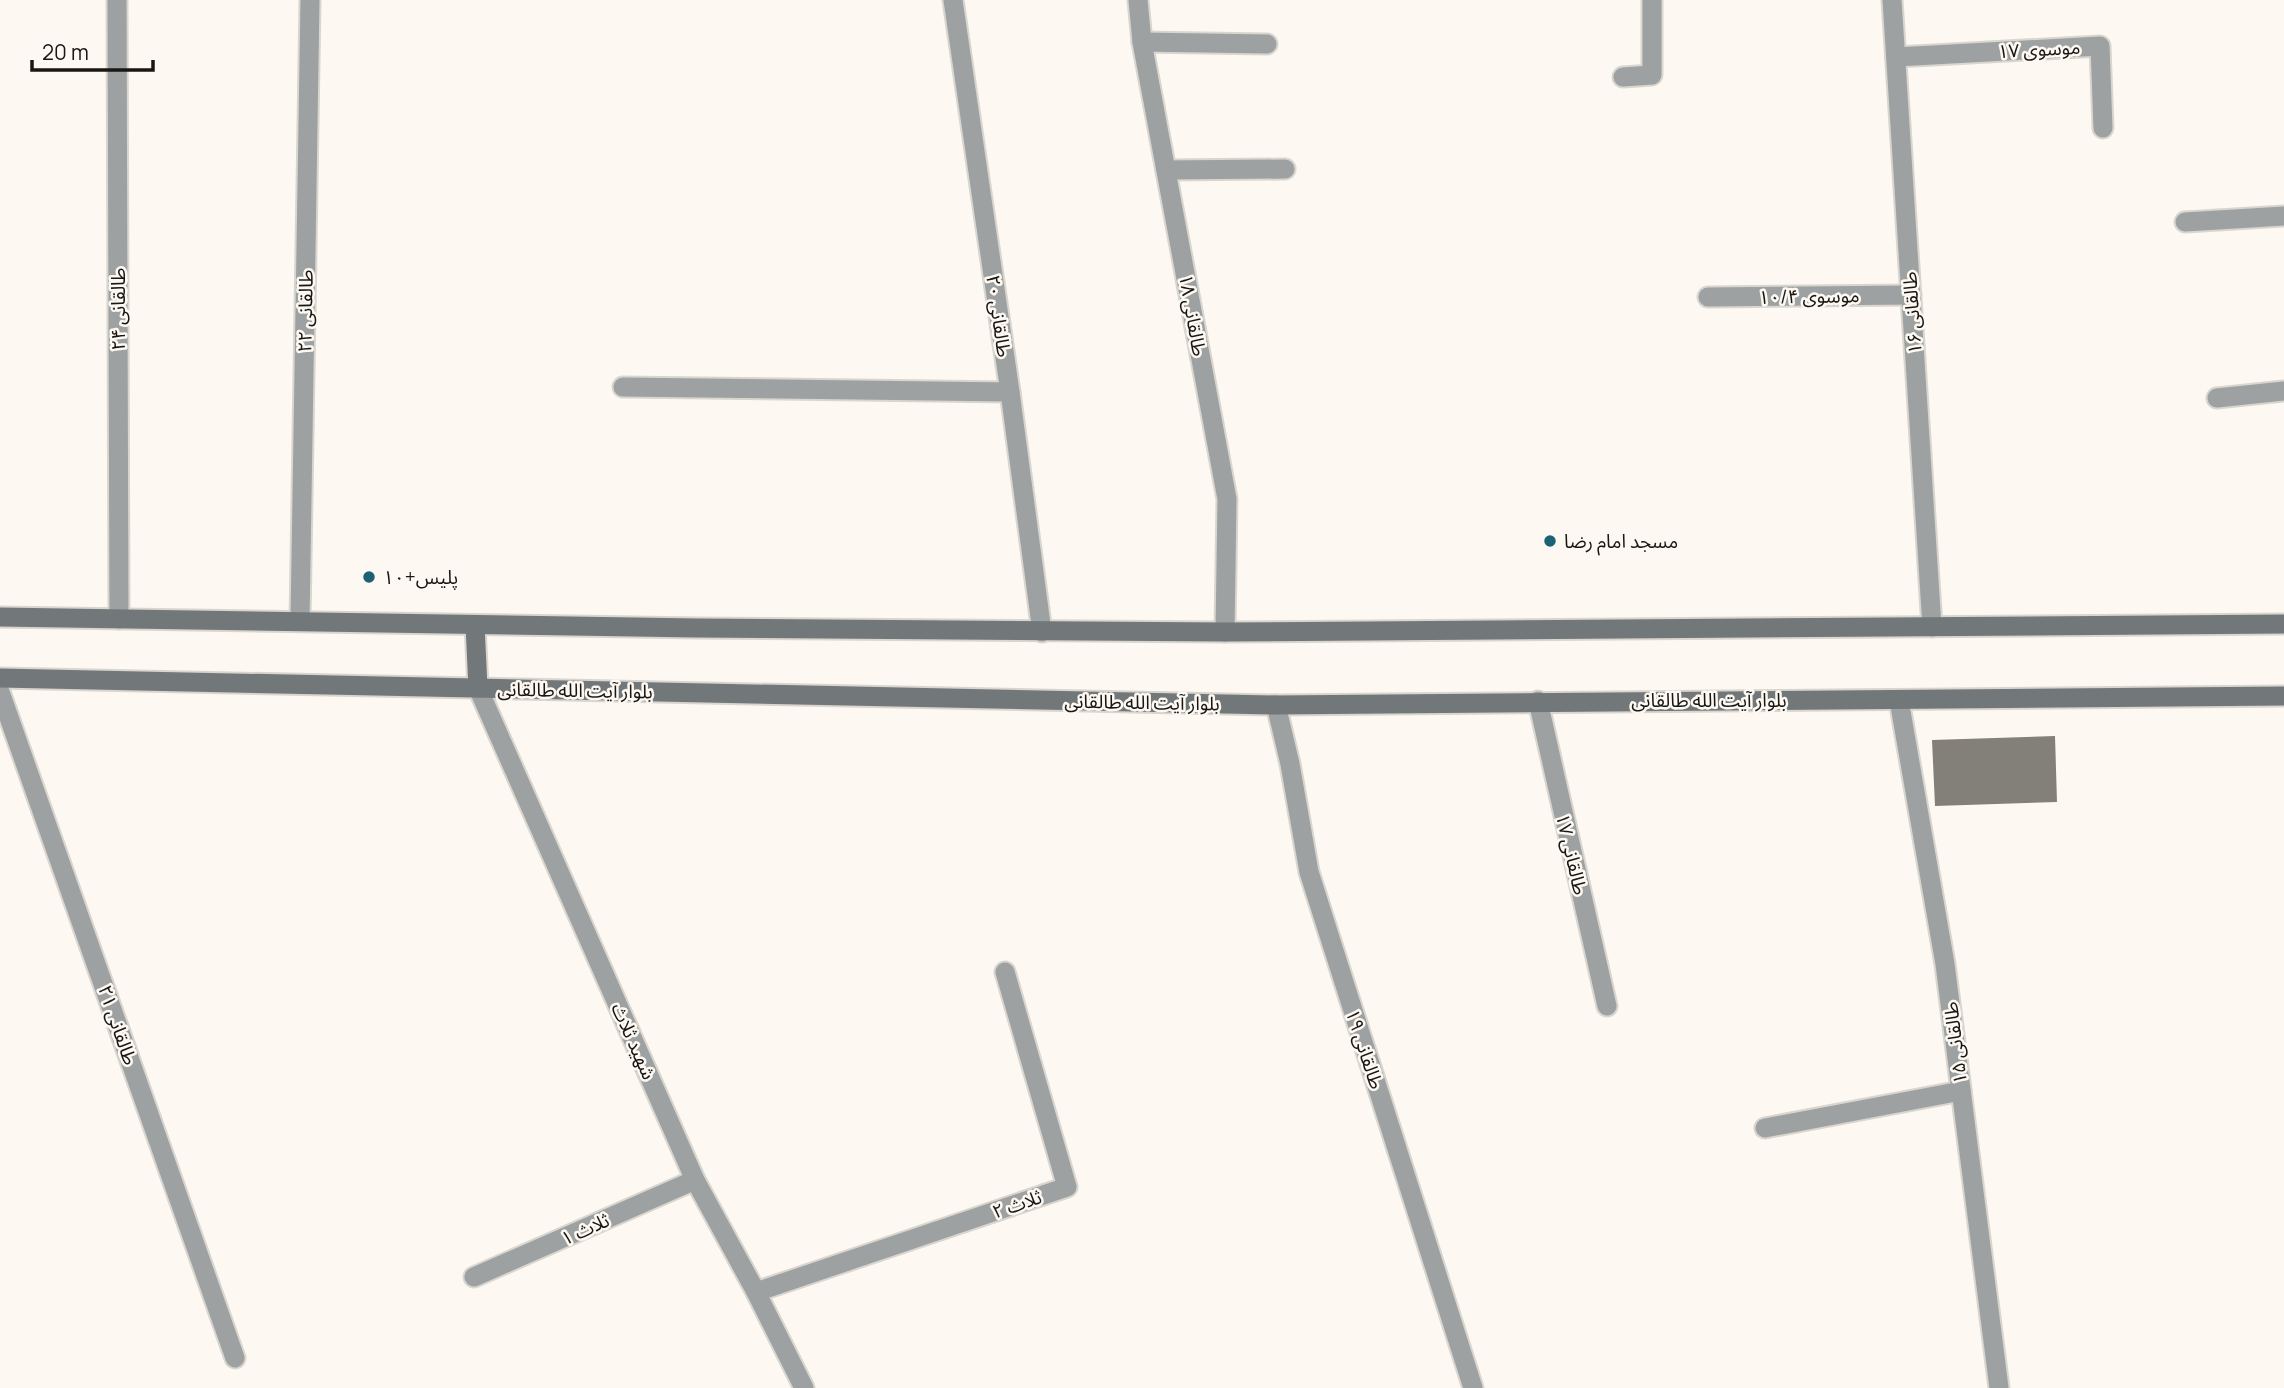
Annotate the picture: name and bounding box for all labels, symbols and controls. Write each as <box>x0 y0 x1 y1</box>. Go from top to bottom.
scale bar <box>32 28 152 72</box>
street label: موسوی ۱۷ <box>1997 34 2081 64</box>
text: 20 m <box>42 38 89 66</box>
street label: طالقانی ۲۴ <box>105 267 131 350</box>
street label: طالقانی ۲۲ <box>291 269 319 353</box>
street label: طالقانی ۱۶ <box>1896 271 1928 355</box>
street label: طالقانی ۱۸ <box>1173 272 1213 358</box>
street label: طالقانی ۲۰ <box>980 273 1018 359</box>
street label: موسوی ۱۰/۴ <box>1758 282 1860 310</box>
place label: مسجد امام رضا <box>1564 528 1678 556</box>
marker: مسجد امام رضا <box>1542 533 1558 549</box>
place label: پلیس+۱۰ <box>383 564 458 590</box>
marker: پلیس+۱۰ <box>361 569 377 585</box>
street label: بلوار آیت الله طالقانی <box>497 676 653 704</box>
street label: بلوار آیت الله طالقانی <box>1631 687 1787 713</box>
street label: بلوار آیت الله طالقانی <box>1064 688 1220 716</box>
street label: طالقانی ۱۷ <box>1550 811 1594 897</box>
street label: طالقانی ۲۱ <box>92 982 144 1069</box>
street label: شهید ثلاث <box>606 998 662 1084</box>
street label: طالقانی ۱۵ <box>1937 1000 1973 1086</box>
street label: طالقانی ۱۹ <box>1340 1006 1390 1093</box>
street label: ثلاث ۲ <box>989 1183 1045 1225</box>
street label: ثلاث ۱ <box>557 1207 613 1251</box>

